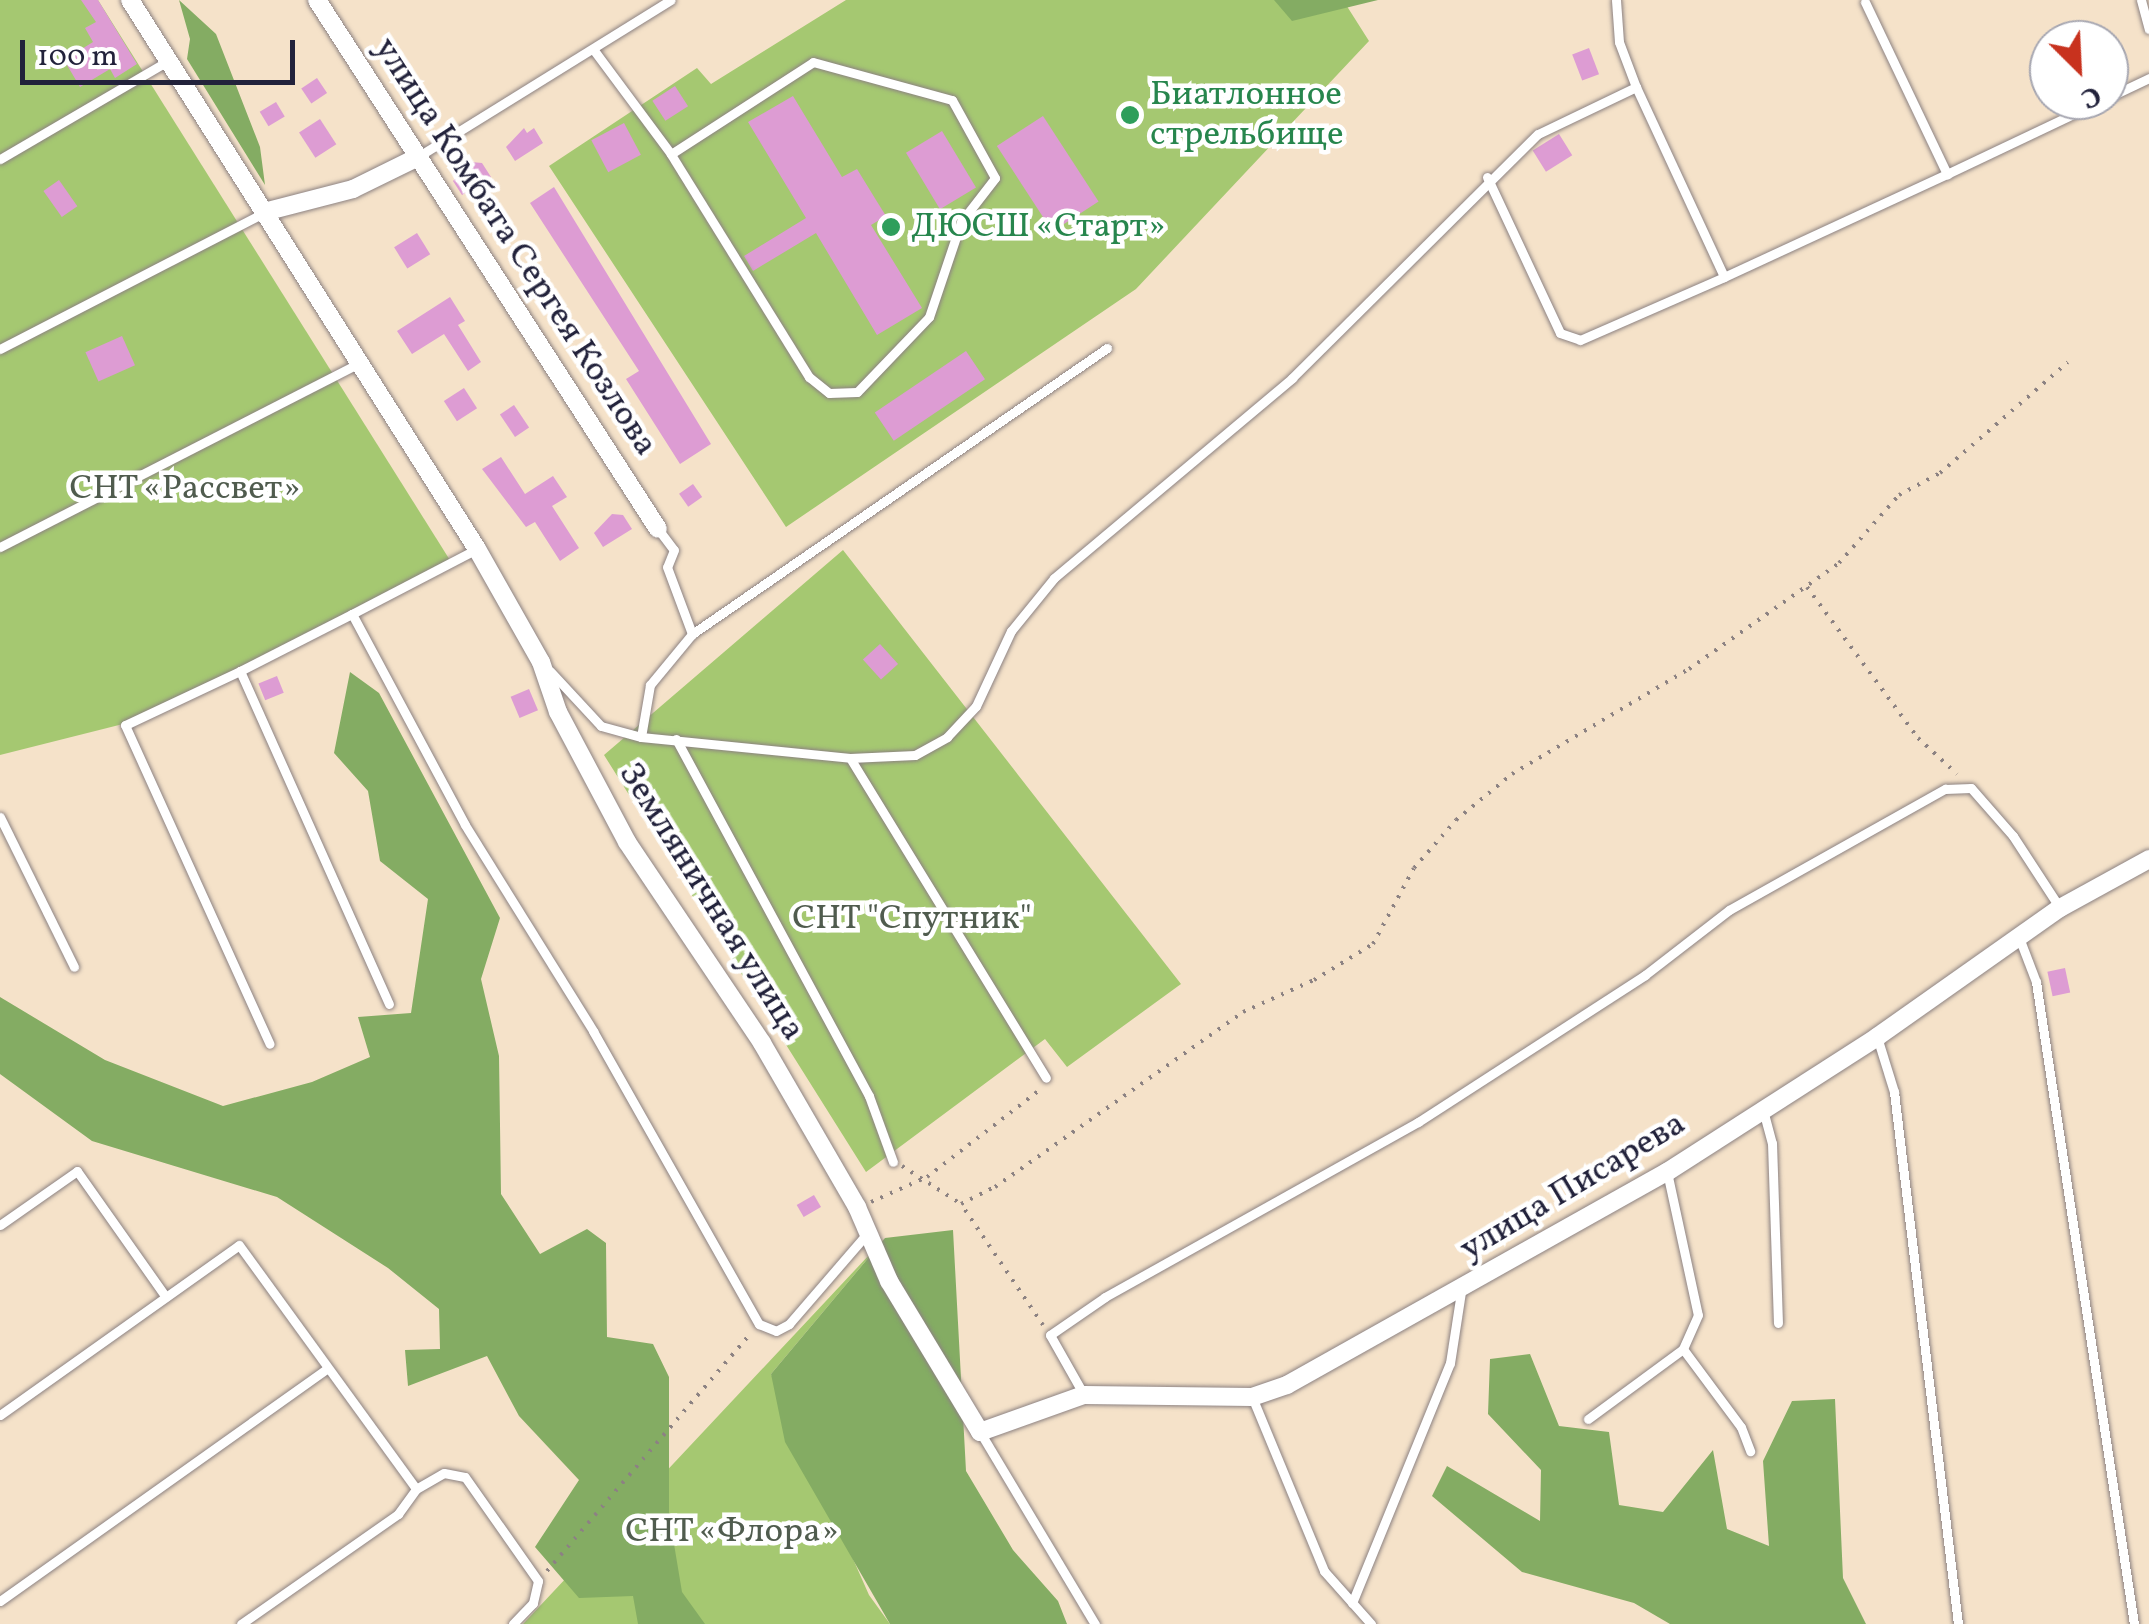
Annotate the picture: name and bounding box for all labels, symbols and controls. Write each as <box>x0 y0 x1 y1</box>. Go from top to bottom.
scale bar <box>25 20 300 82</box>
north arrow <box>2029 20 2129 120</box>
street label: улица Комбата Сергея Козлова <box>364 30 666 464</box>
text: 100 m <box>37 36 118 78</box>
place label: Биатлонное стрельбище <box>1150 74 1344 156</box>
text: С <box>2074 75 2107 118</box>
marker: Биатлонное стрельбище <box>1119 104 1141 126</box>
place label: ДЮСШ «Старт» <box>911 206 1166 248</box>
marker: ДЮСШ «Старт» <box>880 216 902 238</box>
park label: СНТ «Рассвет» <box>69 468 301 510</box>
street label: Земляничная улица <box>608 755 814 1049</box>
park label: СНТ "Спутник" <box>792 898 1032 940</box>
street label: улица Писарева <box>1453 1103 1693 1271</box>
park label: СНТ «Флора» <box>624 1511 840 1553</box>

